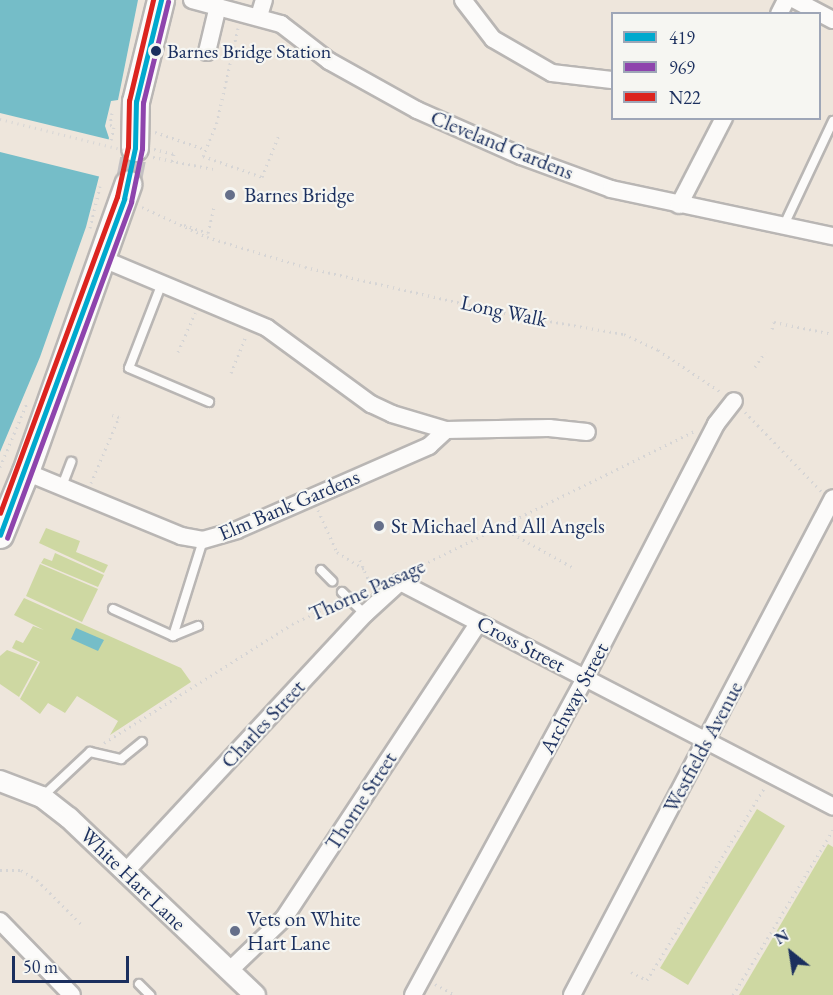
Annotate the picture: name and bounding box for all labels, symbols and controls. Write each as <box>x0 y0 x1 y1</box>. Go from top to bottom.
legend <box>611 12 821 120</box>
text: 419 <box>669 26 695 49</box>
place label: Barnes Bridge Station <box>167 39 331 63</box>
marker: Barnes Bridge Station <box>150 45 162 57</box>
text: 969 <box>669 56 695 79</box>
text: N22 <box>669 86 701 109</box>
street label: Cleveland Gardens <box>427 105 577 185</box>
place label: Barnes Bridge <box>244 182 354 208</box>
marker: Barnes Bridge <box>221 186 239 204</box>
street label: Long Walk <box>459 290 549 332</box>
street label: Elm Bank Gardens <box>215 464 363 546</box>
place label: St Michael And All Angels <box>391 513 605 539</box>
marker: St Michael And All Angels <box>372 519 386 533</box>
street label: Thorne Passage <box>305 553 429 627</box>
street label: Cross Street <box>473 610 569 678</box>
street label: Archway Street <box>534 638 614 758</box>
street label: Charles Street <box>216 675 310 773</box>
street label: Westfields Avenue <box>658 677 748 817</box>
street label: Thorne Street <box>320 747 402 855</box>
street label: White Hart Lane <box>75 822 191 936</box>
place label: Vets on White Hart Lane <box>247 906 360 956</box>
north arrow <box>761 923 821 983</box>
marker: Vets on White Hart Lane <box>228 924 242 938</box>
text: N <box>771 925 793 949</box>
scale bar <box>15 944 132 982</box>
text: 50 m <box>23 955 58 978</box>

